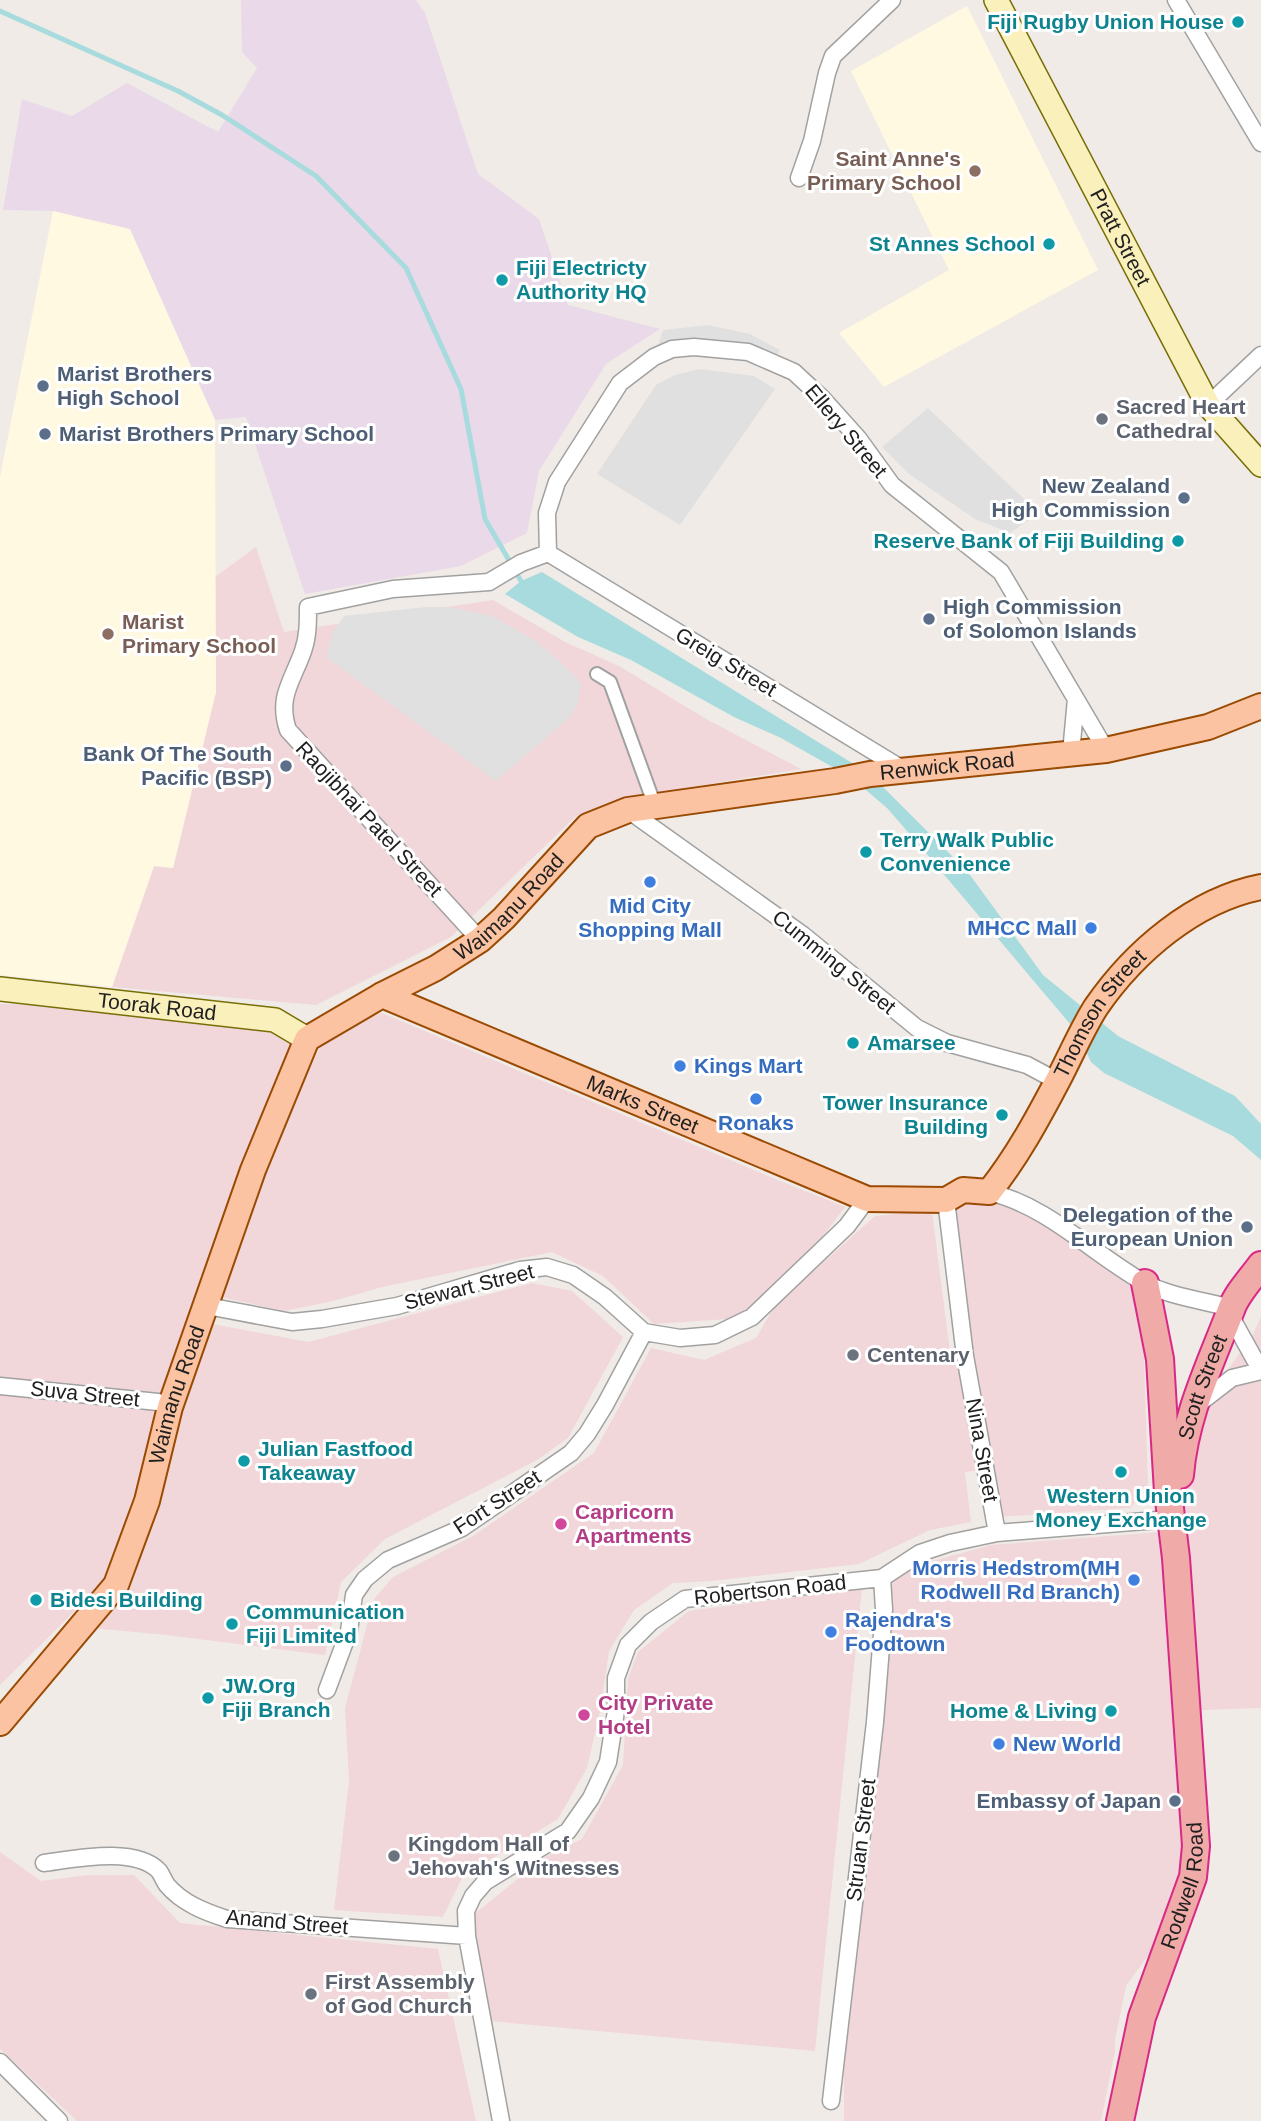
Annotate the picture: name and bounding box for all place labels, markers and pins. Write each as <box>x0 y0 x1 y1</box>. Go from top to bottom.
place label: Fiji Rugby Union House <box>987 10 1224 33</box>
marker: Fiji Rugby Union House <box>1230 14 1246 30</box>
place label: Saint Anne's Primary School <box>807 147 961 194</box>
marker: Saint Anne's Primary School <box>967 163 983 179</box>
place label: St Annes School <box>869 232 1035 255</box>
marker: St Annes School <box>1041 236 1057 252</box>
place label: Fiji Electricty Authority HQ <box>516 256 647 303</box>
marker: Fiji Electricty Authority HQ <box>494 272 510 288</box>
place label: Marist Brothers High School <box>57 362 212 409</box>
marker: Marist Brothers High School <box>35 378 51 394</box>
place label: Sacred Heart Cathedral <box>1116 395 1246 442</box>
marker: Sacred Heart Cathedral <box>1094 411 1110 427</box>
place label: Marist Brothers Primary School <box>59 422 374 445</box>
marker: Marist Brothers Primary School <box>37 426 53 442</box>
place label: New Zealand High Commission <box>991 474 1170 521</box>
marker: New Zealand High Commission <box>1176 490 1192 506</box>
place label: Reserve Bank of Fiji Building <box>873 529 1164 552</box>
marker: Reserve Bank of Fiji Building <box>1170 533 1186 549</box>
place label: High Commission of Solomon Islands <box>943 595 1137 642</box>
place label: Marist Primary School <box>122 610 276 657</box>
marker: High Commission of Solomon Islands <box>921 611 937 627</box>
marker: Marist Primary School <box>100 626 116 642</box>
place label: Bank Of The South Pacific (BSP) <box>83 742 272 789</box>
marker: Bank Of The South Pacific (BSP) <box>278 758 294 774</box>
place label: Terry Walk Public Convenience <box>880 828 1054 875</box>
marker: Terry Walk Public Convenience <box>858 844 874 860</box>
marker: Mid City Shopping Mall <box>642 874 658 890</box>
place label: Mid City Shopping Mall <box>578 894 722 941</box>
place label: MHCC Mall <box>967 916 1077 939</box>
marker: MHCC Mall <box>1083 920 1099 936</box>
place label: Amarsee <box>867 1031 956 1054</box>
marker: Amarsee <box>845 1035 861 1051</box>
place label: Kings Mart <box>694 1054 803 1077</box>
marker: Kings Mart <box>672 1058 688 1074</box>
marker: Ronaks <box>748 1091 764 1107</box>
place label: Tower Insurance Building <box>823 1091 988 1138</box>
marker: Tower Insurance Building <box>994 1107 1010 1123</box>
place label: Ronaks <box>718 1111 794 1134</box>
place label: Delegation of the European Union <box>1063 1203 1233 1250</box>
marker: Delegation of the European Union <box>1239 1219 1255 1235</box>
place label: Centenary <box>867 1343 970 1366</box>
marker: Centenary <box>845 1347 861 1363</box>
place label: Julian Fastfood Takeaway <box>258 1437 413 1484</box>
marker: Julian Fastfood Takeaway <box>236 1453 252 1469</box>
marker: Western Union Money Exchange <box>1113 1464 1129 1480</box>
place label: Western Union Money Exchange <box>1035 1484 1207 1531</box>
place label: Capricorn Apartments <box>575 1500 692 1547</box>
marker: Capricorn Apartments <box>553 1516 569 1532</box>
place label: Morris Hedstrom(MH Rodwell Rd Branch) <box>912 1556 1120 1603</box>
marker: Morris Hedstrom(MH Rodwell Rd Branch) <box>1126 1572 1142 1588</box>
place label: Bidesi Building <box>50 1588 203 1611</box>
marker: Bidesi Building <box>28 1592 44 1608</box>
place label: Communication Fiji Limited <box>246 1600 405 1647</box>
place label: Rajendra's Foodtown <box>845 1608 952 1655</box>
marker: Communication Fiji Limited <box>224 1616 240 1632</box>
marker: Rajendra's Foodtown <box>823 1624 839 1640</box>
place label: JW.Org Fiji Branch <box>222 1674 331 1721</box>
marker: JW.Org Fiji Branch <box>200 1690 216 1706</box>
place label: City Private Hotel <box>598 1691 714 1738</box>
place label: Home & Living <box>950 1699 1097 1722</box>
marker: Home & Living <box>1103 1703 1119 1719</box>
marker: City Private Hotel <box>576 1707 592 1723</box>
place label: New World <box>1013 1732 1121 1755</box>
marker: New World <box>991 1736 1007 1752</box>
place label: Embassy of Japan <box>977 1789 1161 1812</box>
marker: Embassy of Japan <box>1167 1793 1183 1809</box>
place label: Kingdom Hall of Jehovah's Witnesses <box>408 1832 619 1879</box>
marker: Kingdom Hall of Jehovah's Witnesses <box>386 1848 402 1864</box>
place label: First Assembly of God Church <box>325 1970 475 2017</box>
marker: First Assembly of God Church <box>303 1986 319 2002</box>

